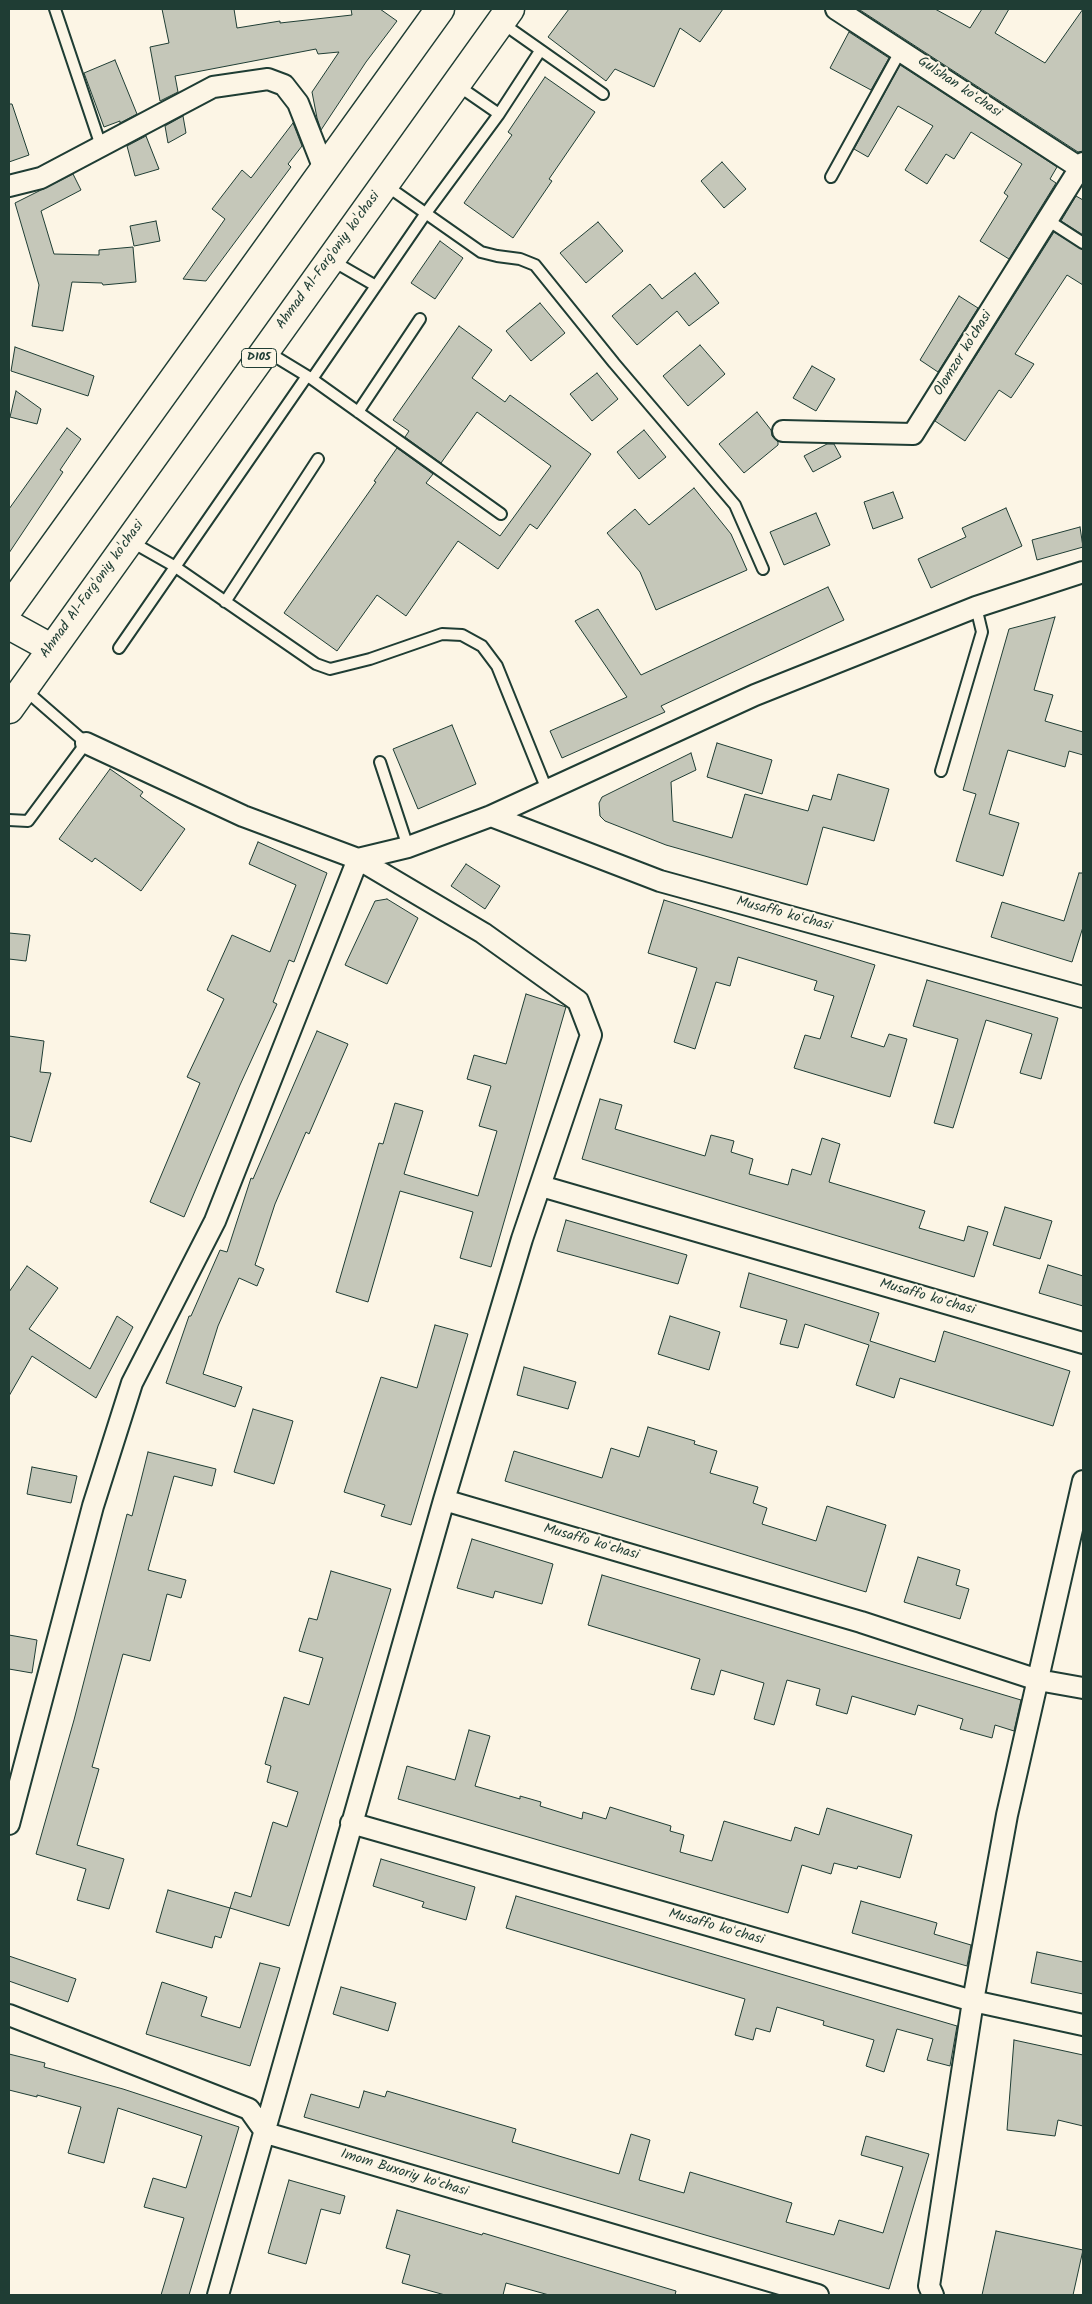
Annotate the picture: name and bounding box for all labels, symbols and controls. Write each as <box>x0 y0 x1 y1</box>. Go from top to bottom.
street label: Gulshan koʻchasi <box>914 54 1004 122</box>
street label: Ahmad Al-Farg'oniy ko'chasi <box>273 189 385 333</box>
street label: Olomzor ko'chasi <box>931 309 997 399</box>
road number: D105 <box>242 348 276 368</box>
street label: Ahmad Al-Farg'oniy ko'chasi <box>37 518 149 662</box>
street label: Musaffo koʻchasi <box>734 894 834 936</box>
street label: Musaffo koʻchasi <box>877 1276 977 1320</box>
street label: Musaffo koʻchasi <box>541 1521 641 1565</box>
street label: Musaffo koʻchasi <box>666 1906 766 1950</box>
street label: Imom Buxoriy koʻchasi <box>338 2147 470 2201</box>

